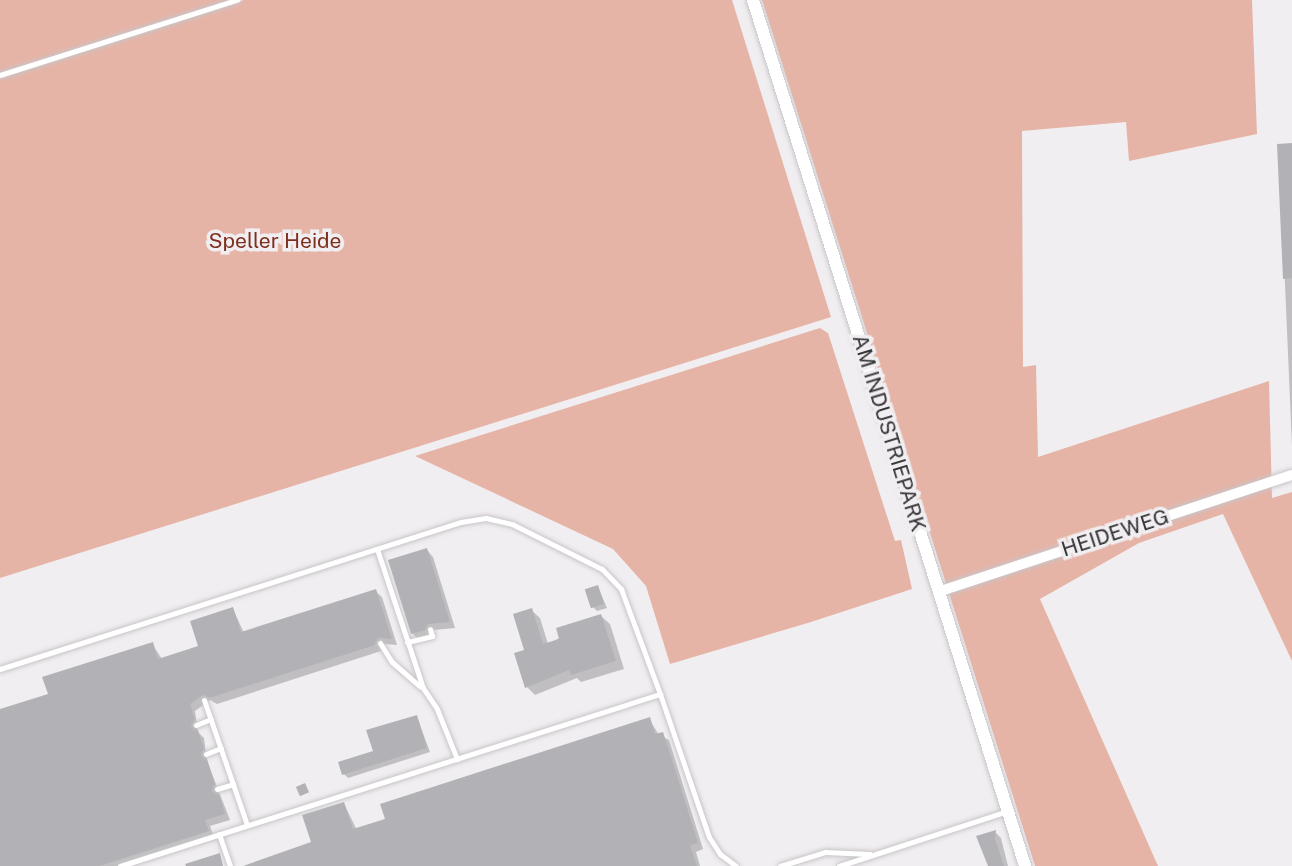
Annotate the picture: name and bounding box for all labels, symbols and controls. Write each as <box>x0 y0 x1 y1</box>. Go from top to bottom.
park label: Speller Heide <box>208 228 342 254</box>
street label: AM INDUSTRIEPARK <box>847 331 931 535</box>
street label: HEIDEWEG <box>1058 504 1172 562</box>

